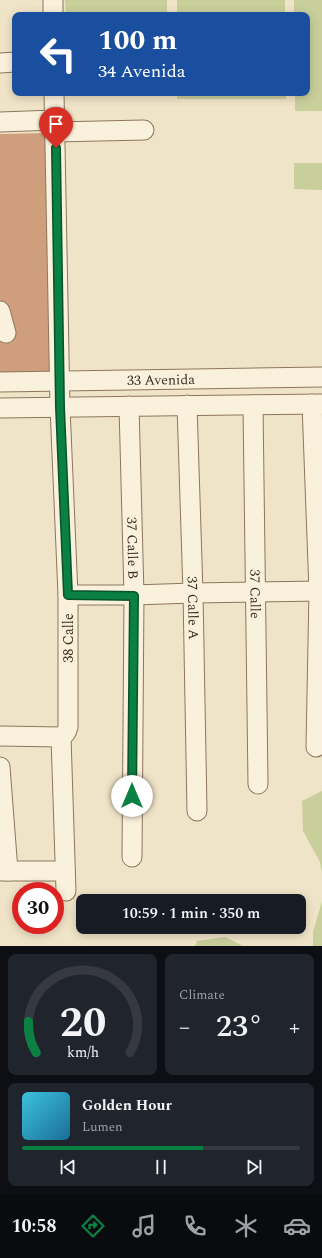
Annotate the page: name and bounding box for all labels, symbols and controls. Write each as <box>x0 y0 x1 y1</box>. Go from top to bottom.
text: 100 m <box>98 19 177 62</box>
icon: left <box>32 28 84 80</box>
text: 34 Avenida <box>98 58 186 85</box>
pin <box>39 107 73 148</box>
icon: arrive <box>45 113 67 135</box>
street label: 33 Avenida <box>127 369 195 391</box>
street label: 37 Calle B <box>121 517 144 579</box>
street label: 37 Calle <box>244 569 266 619</box>
street label: 37 Calle A <box>181 576 204 640</box>
street label: 38 Calle <box>58 613 79 663</box>
position arrow <box>111 775 153 817</box>
speed limit sign: 30 <box>12 882 64 934</box>
text: 10:59 · 1 min · 350 m <box>122 902 260 925</box>
text: Climate <box>179 985 225 1005</box>
text: 20 <box>59 991 106 1054</box>
text: 23° <box>216 1004 263 1050</box>
text: − <box>179 1011 190 1044</box>
text: + <box>289 1011 300 1044</box>
text: km/h <box>66 1041 99 1063</box>
text: Golden Hour <box>82 1094 172 1117</box>
text: Lumen <box>82 1117 123 1137</box>
icon: previous <box>57 1156 79 1178</box>
icon: pause <box>150 1156 172 1178</box>
icon: next <box>243 1156 265 1178</box>
icon: directions <box>79 1212 107 1240</box>
icon: music <box>130 1212 158 1240</box>
icon: phone <box>181 1212 209 1240</box>
icon: climate <box>232 1212 260 1240</box>
icon: car <box>283 1212 311 1240</box>
text: 10:58 <box>11 1213 57 1240</box>

